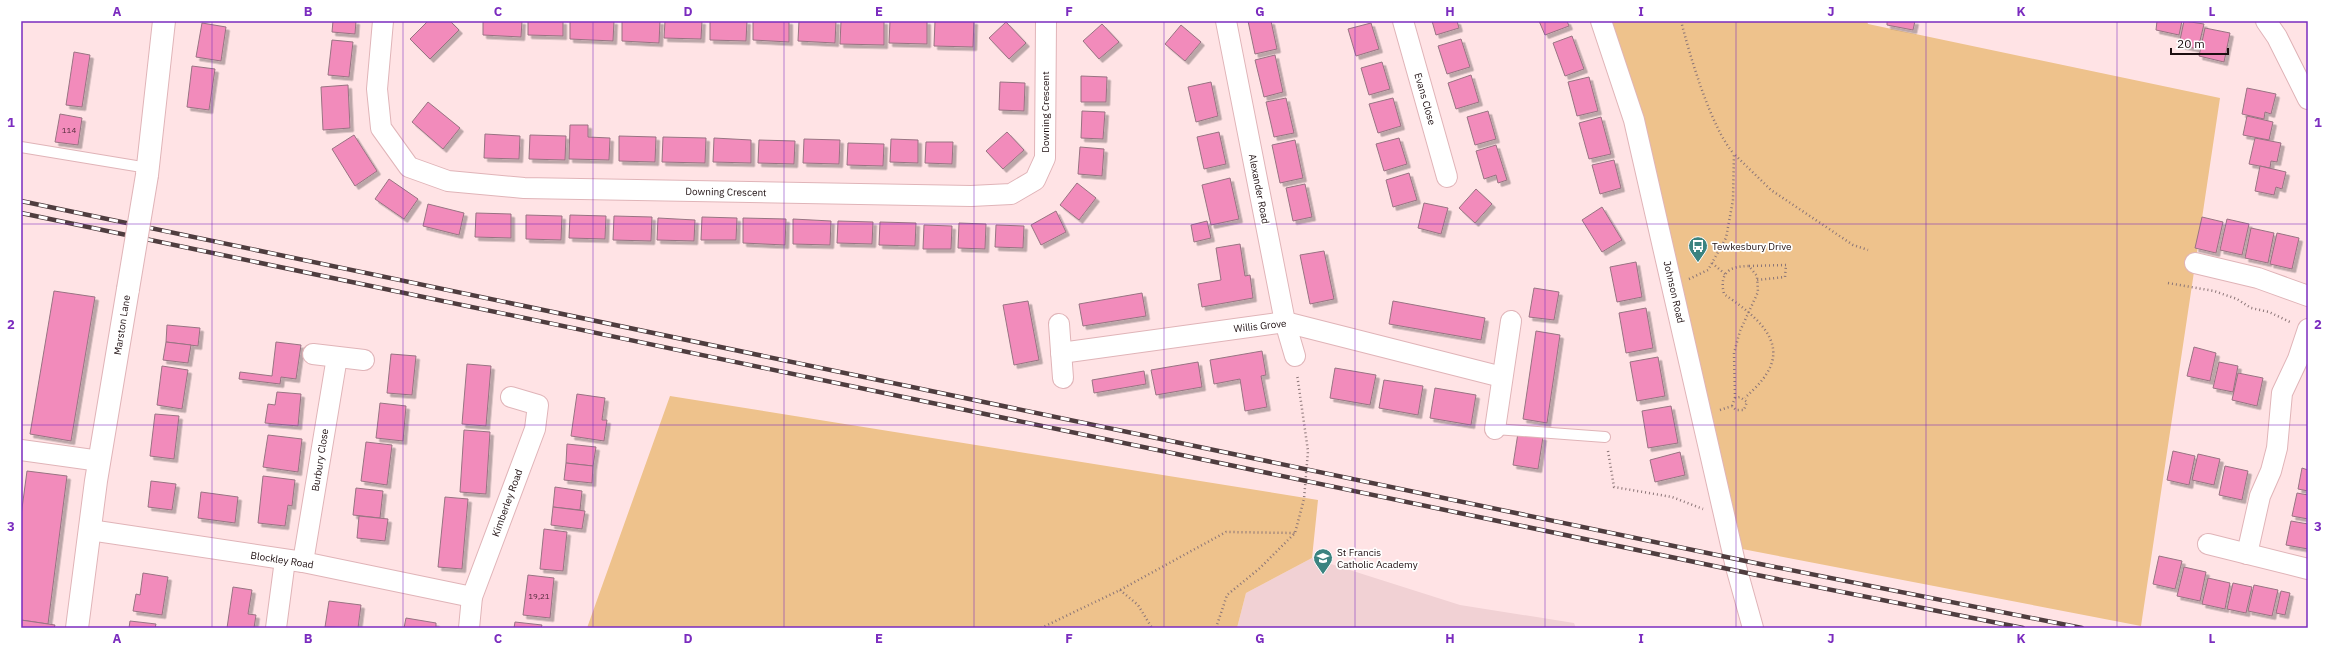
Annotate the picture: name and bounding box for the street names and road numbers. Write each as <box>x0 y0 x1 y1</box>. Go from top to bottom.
street label: Downing Crescent <box>1039 71 1052 153</box>
street label: Evans Close <box>1411 71 1439 127</box>
street label: Alexander Road <box>1246 153 1272 225</box>
street label: Downing Crescent <box>685 185 767 199</box>
street label: Johnson Road <box>1661 260 1687 324</box>
street label: Marston Lane <box>111 294 133 356</box>
street label: Willis Grove <box>1233 317 1288 335</box>
street label: Burbury Close <box>309 427 331 492</box>
street label: Kimberley Road <box>489 467 525 539</box>
street label: Blockley Road <box>250 549 314 571</box>

